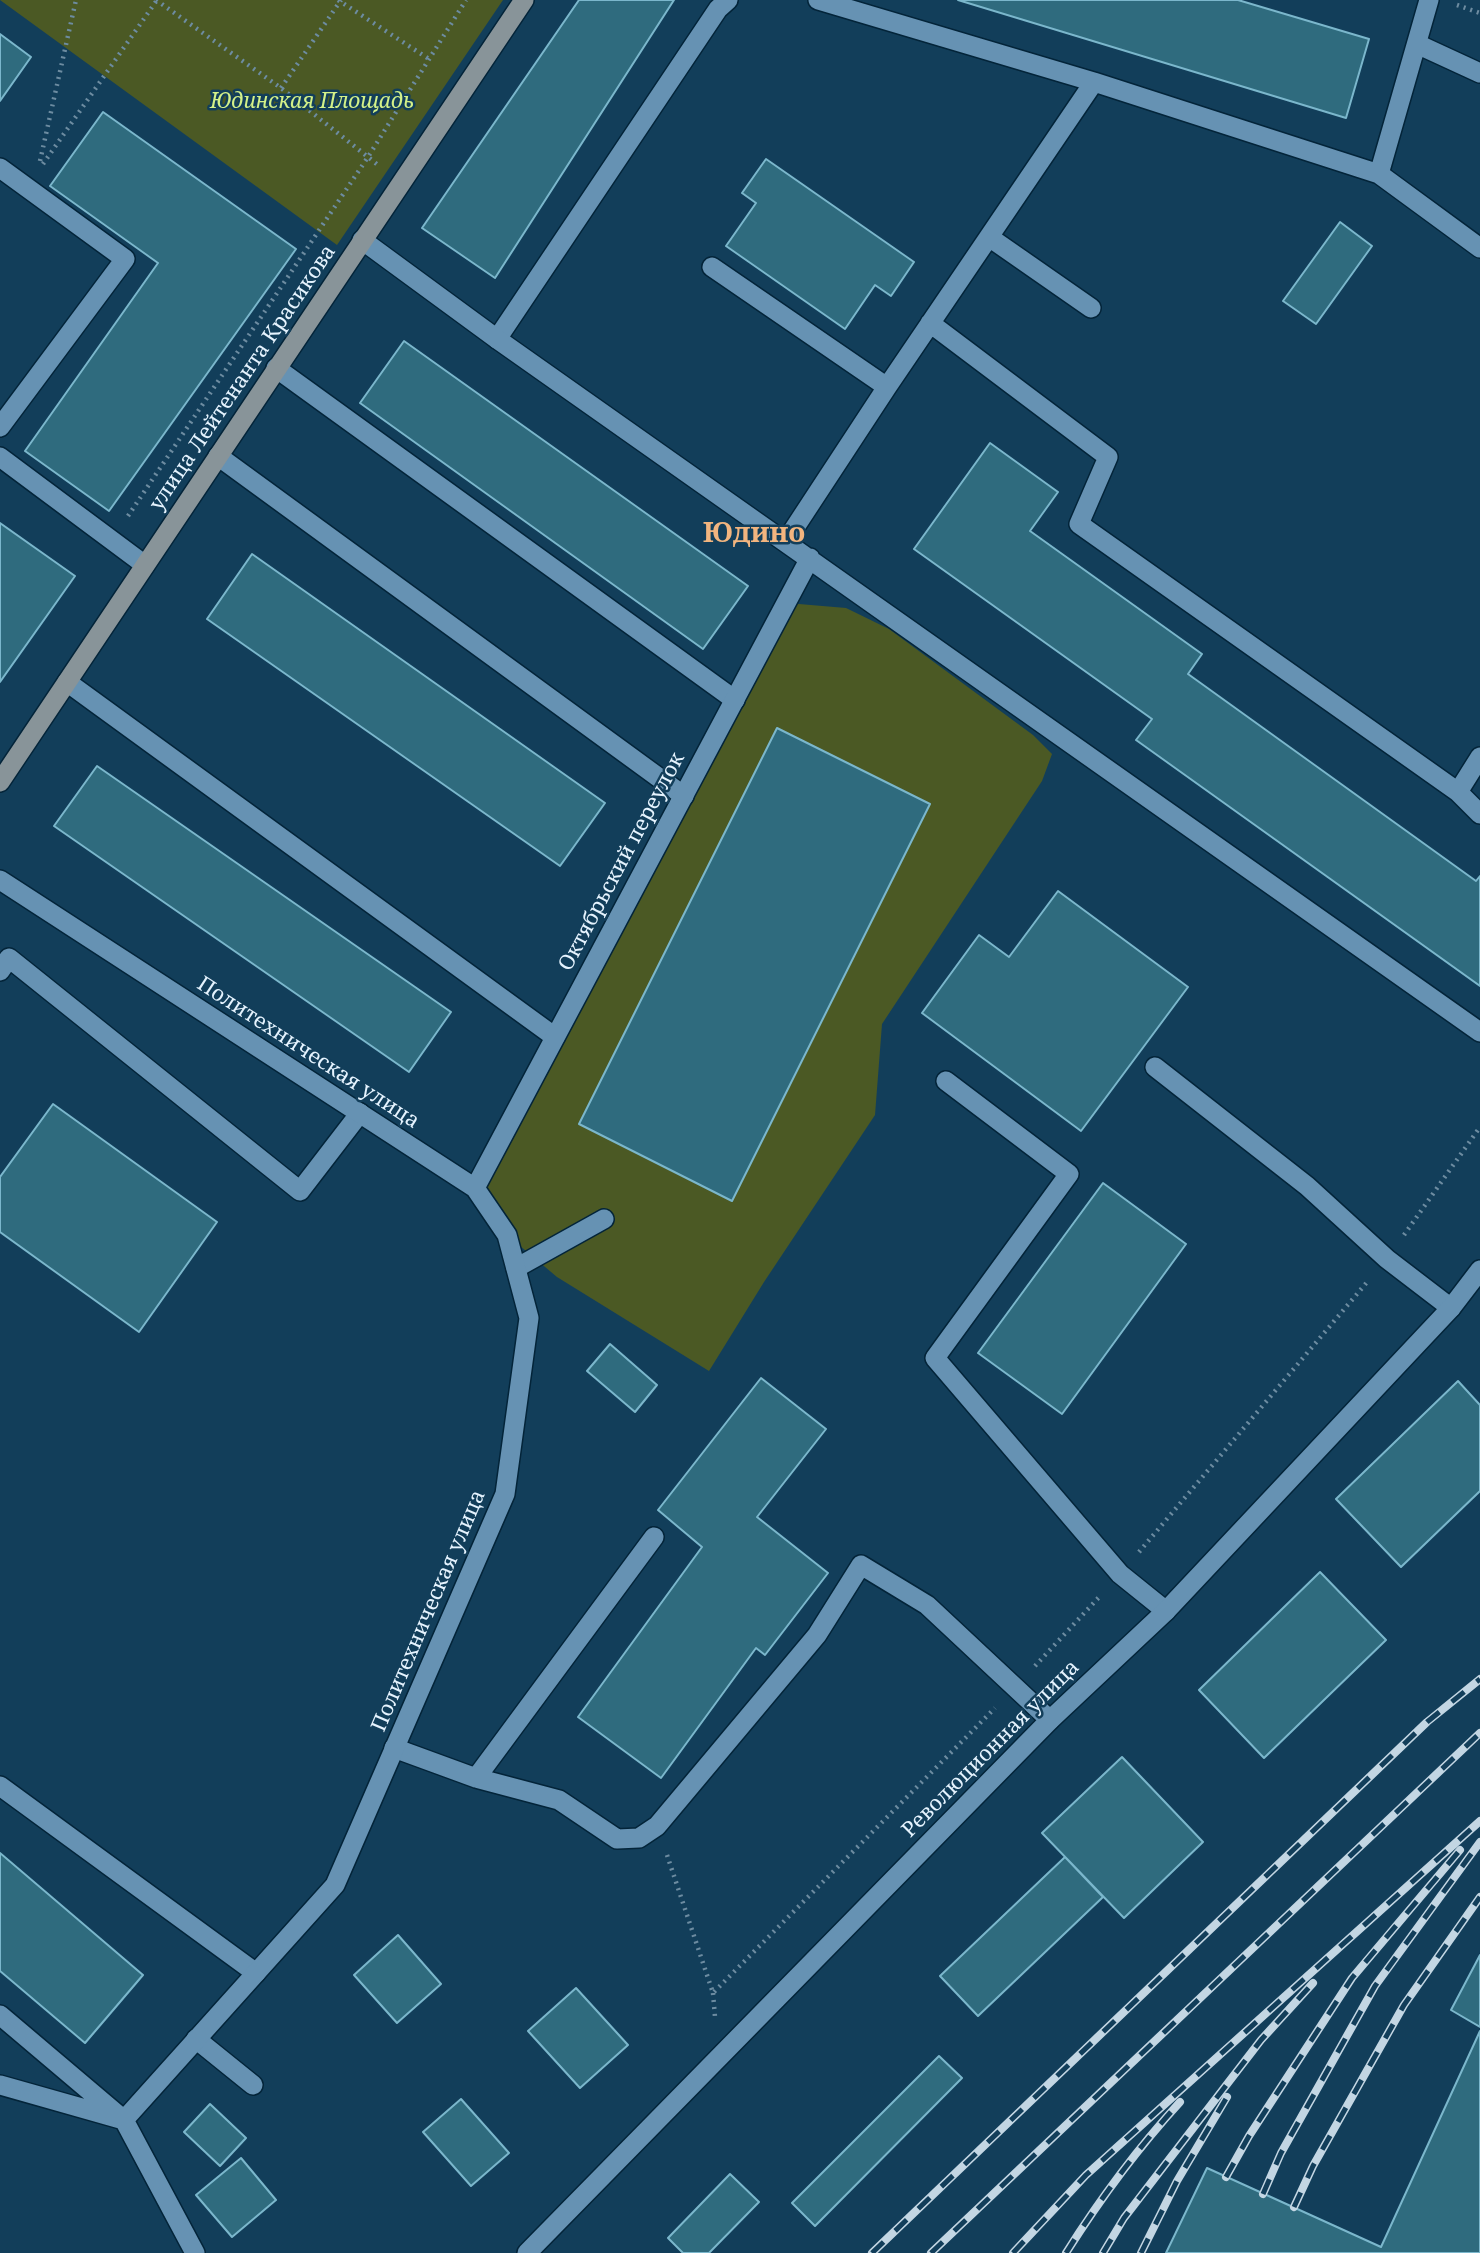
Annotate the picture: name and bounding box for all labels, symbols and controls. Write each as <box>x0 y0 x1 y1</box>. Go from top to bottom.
park label: Юдинская Площадь <box>210 89 414 115</box>
street label: улица Лейтенанта Красикова <box>145 240 341 516</box>
district label: Юдино <box>703 517 805 551</box>
street label: Октябрьский переулок <box>554 749 690 975</box>
street label: Политехническая улица <box>192 972 424 1134</box>
street label: Политехническая улица <box>367 1486 491 1736</box>
street label: Революционная улица <box>897 1655 1085 1843</box>

